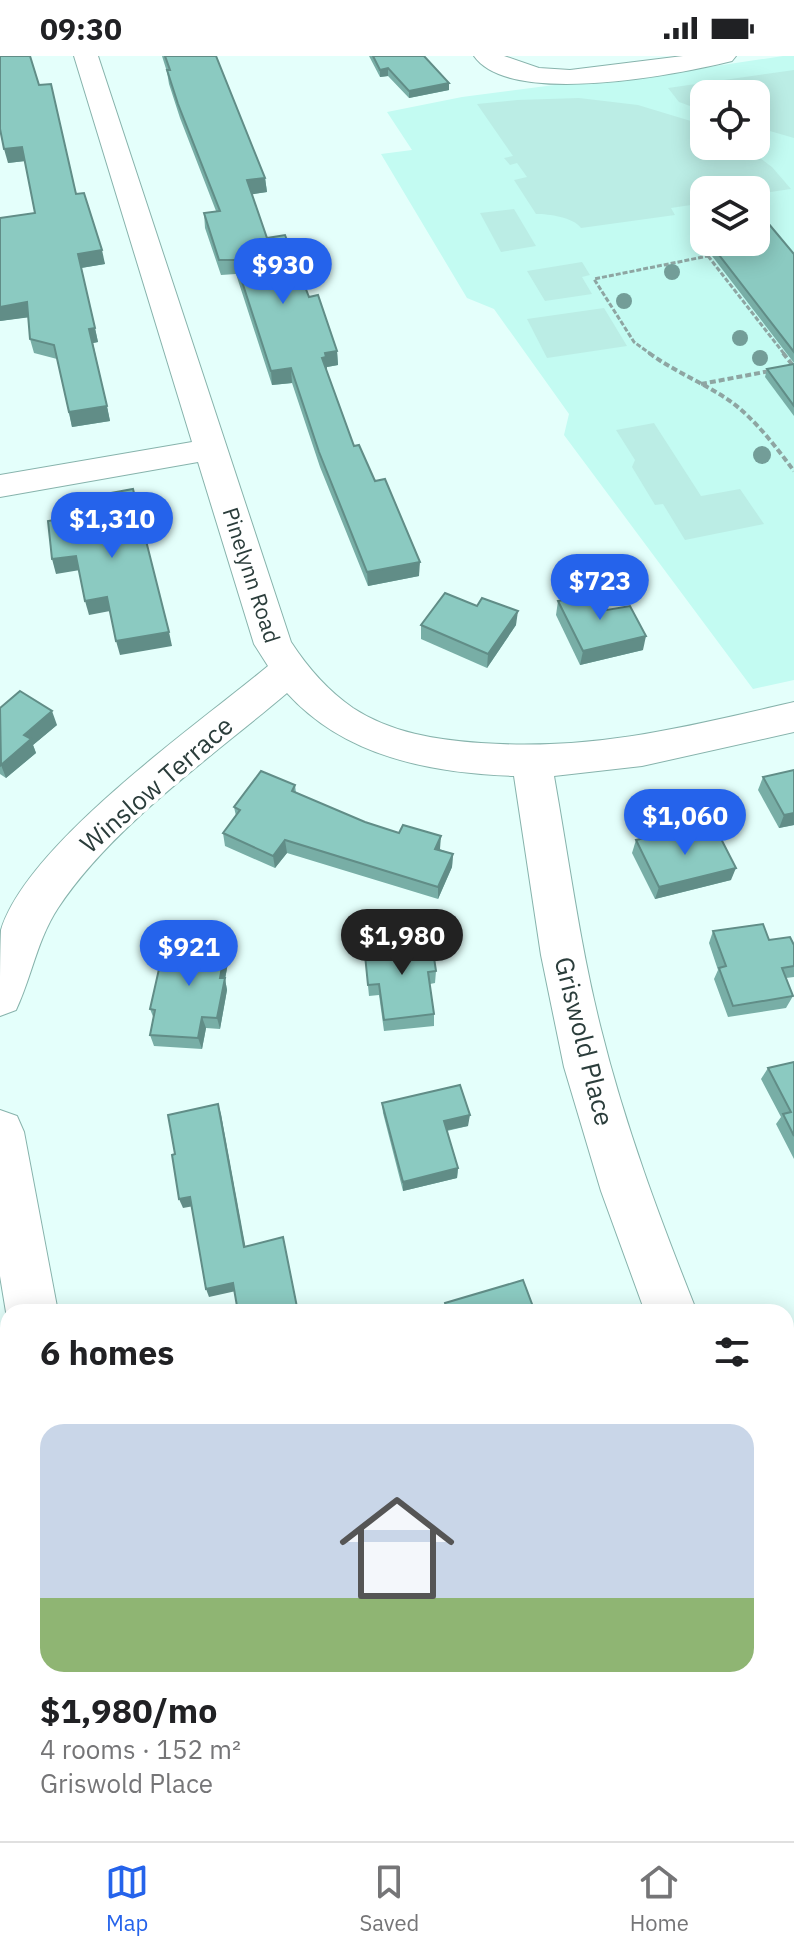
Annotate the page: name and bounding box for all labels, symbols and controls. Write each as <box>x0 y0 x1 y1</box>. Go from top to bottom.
text: 09:30 <box>40 9 122 48</box>
map controls <box>690 80 770 256</box>
button: locate <box>690 80 770 160</box>
button: layers <box>690 176 770 256</box>
pin: $930 <box>236 238 330 306</box>
text: $930 <box>252 247 314 281</box>
pin: $1,310 <box>47 492 177 560</box>
text: $1,310 <box>69 501 155 535</box>
street label: Pinelynn Road <box>216 504 288 646</box>
pin: $723 <box>553 554 647 622</box>
text: $723 <box>569 563 631 597</box>
street label: Winslow Terrace <box>72 708 240 860</box>
pin: $1,060 <box>620 789 750 857</box>
text: $1,060 <box>642 798 728 832</box>
pin: $1,980 <box>337 909 467 977</box>
text: $1,980 <box>359 918 445 952</box>
pin: $921 <box>142 920 236 988</box>
text: $921 <box>158 929 220 963</box>
street label: Griswold Place <box>548 953 622 1129</box>
text: 6 homes <box>40 1330 175 1374</box>
icon: filters <box>710 1330 754 1374</box>
icon: home <box>325 1476 469 1620</box>
text: $1,980/mo <box>40 1688 217 1732</box>
text: 4 rooms · 152 m² <box>40 1732 241 1766</box>
text: Griswold Place <box>40 1766 213 1800</box>
tab: Map <box>105 1860 149 1937</box>
tab: Saved <box>359 1860 419 1937</box>
tab: Home <box>630 1860 689 1937</box>

